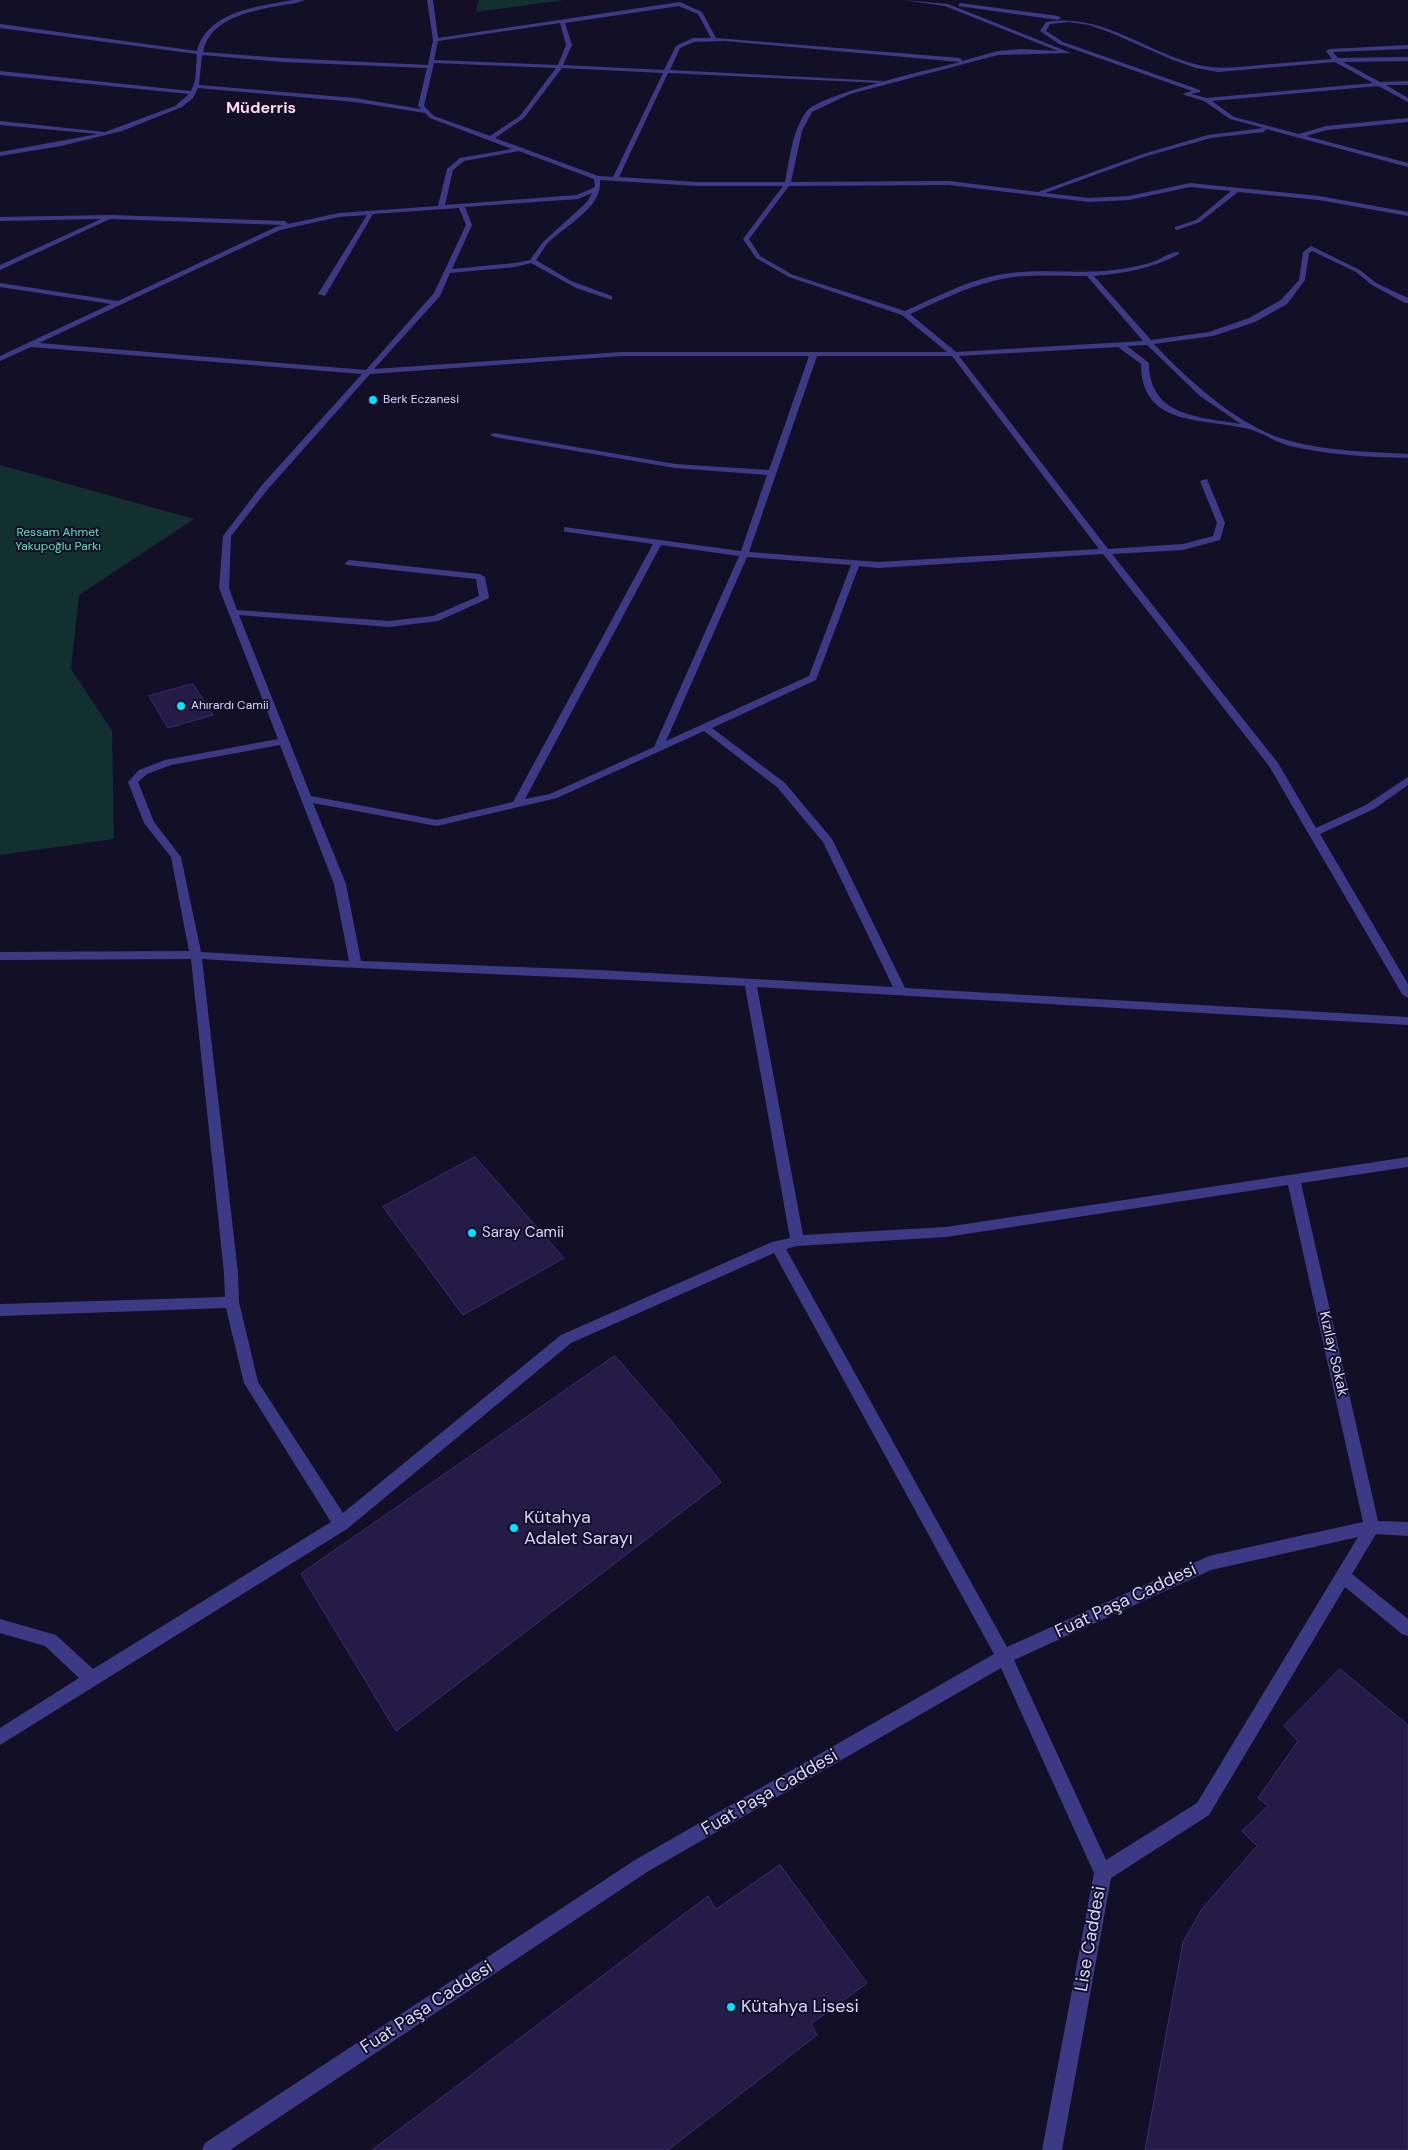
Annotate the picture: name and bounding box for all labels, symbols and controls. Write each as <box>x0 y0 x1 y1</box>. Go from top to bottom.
district label: Müderris <box>226 99 296 119</box>
place label: Berk Eczanesi <box>383 393 459 407</box>
marker: Berk Eczanesi <box>367 394 379 406</box>
park label: Ressam Ahmet Yakupoğlu Parkı <box>15 526 101 554</box>
place label: Ahırardı Camii <box>191 699 269 713</box>
marker: Ahırardı Camii <box>175 700 187 712</box>
place label: Saray Camii <box>482 1224 564 1242</box>
marker: Saray Camii <box>466 1227 478 1239</box>
street label: Kızılay Sokak <box>1314 1310 1352 1398</box>
place label: Kütahya Adalet Sarayı <box>524 1507 633 1550</box>
marker: Kütahya Adalet Sarayı <box>508 1522 520 1534</box>
street label: Fuat Paşa Caddesi <box>1052 1559 1200 1643</box>
street label: Fuat Paşa Caddesi <box>698 1745 842 1841</box>
street label: Lise Caddesi <box>1071 1885 1111 1993</box>
street label: Fuat Paşa Caddesi <box>357 1957 497 2059</box>
place label: Kütahya Lisesi <box>741 1996 859 2018</box>
marker: Kütahya Lisesi <box>725 2001 737 2013</box>

